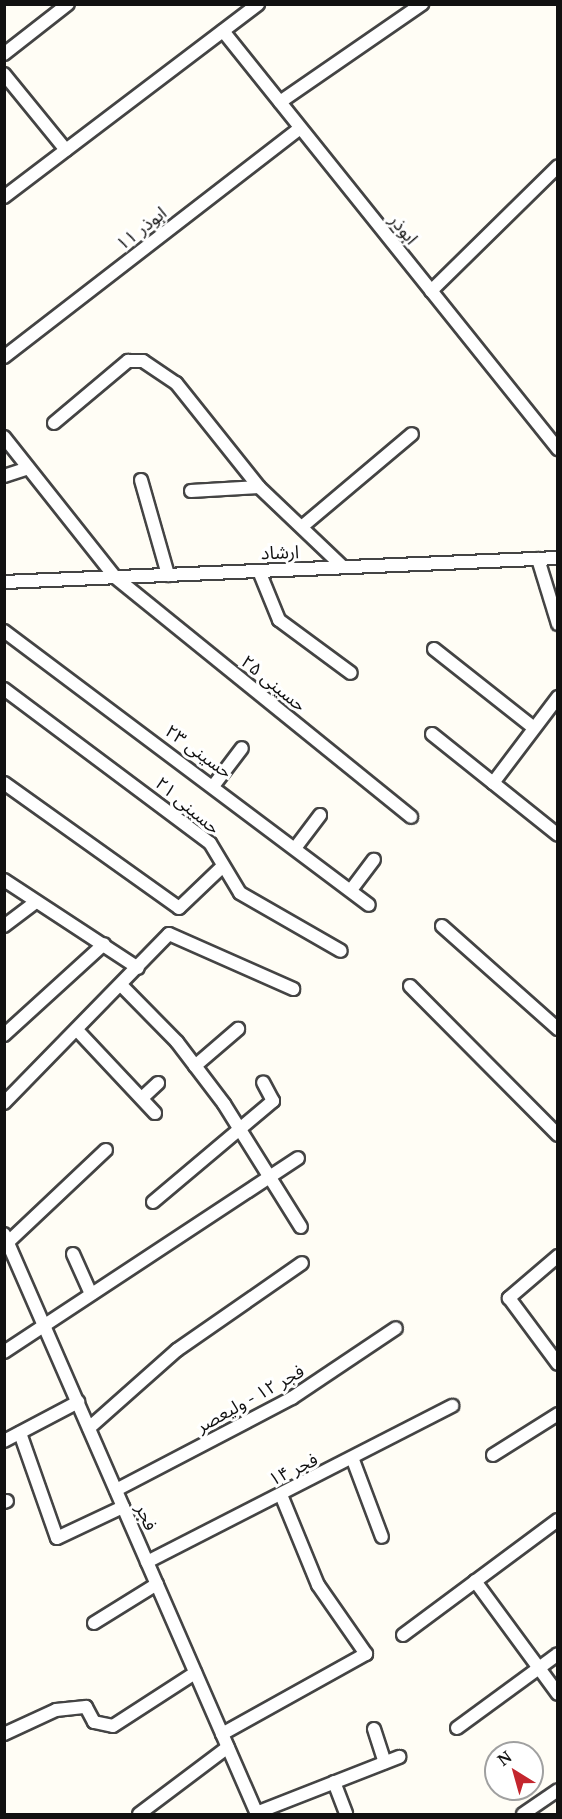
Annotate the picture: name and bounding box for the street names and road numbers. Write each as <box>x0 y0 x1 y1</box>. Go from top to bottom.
street label: ابوذر ۱۱ <box>111 202 171 254</box>
street label: ابوذر <box>385 209 423 249</box>
street label: ارشاد <box>260 541 300 563</box>
street label: حسینی ۲۵ <box>237 650 311 716</box>
street label: حسینی ۲۳ <box>161 720 237 782</box>
street label: حسینی ۲۱ <box>151 772 225 838</box>
street label: فجر ۱۲ - ولیعصر <box>192 1359 308 1437</box>
street label: فجر ۱۴ <box>265 1448 321 1490</box>
street label: فجر <box>132 1500 162 1534</box>

